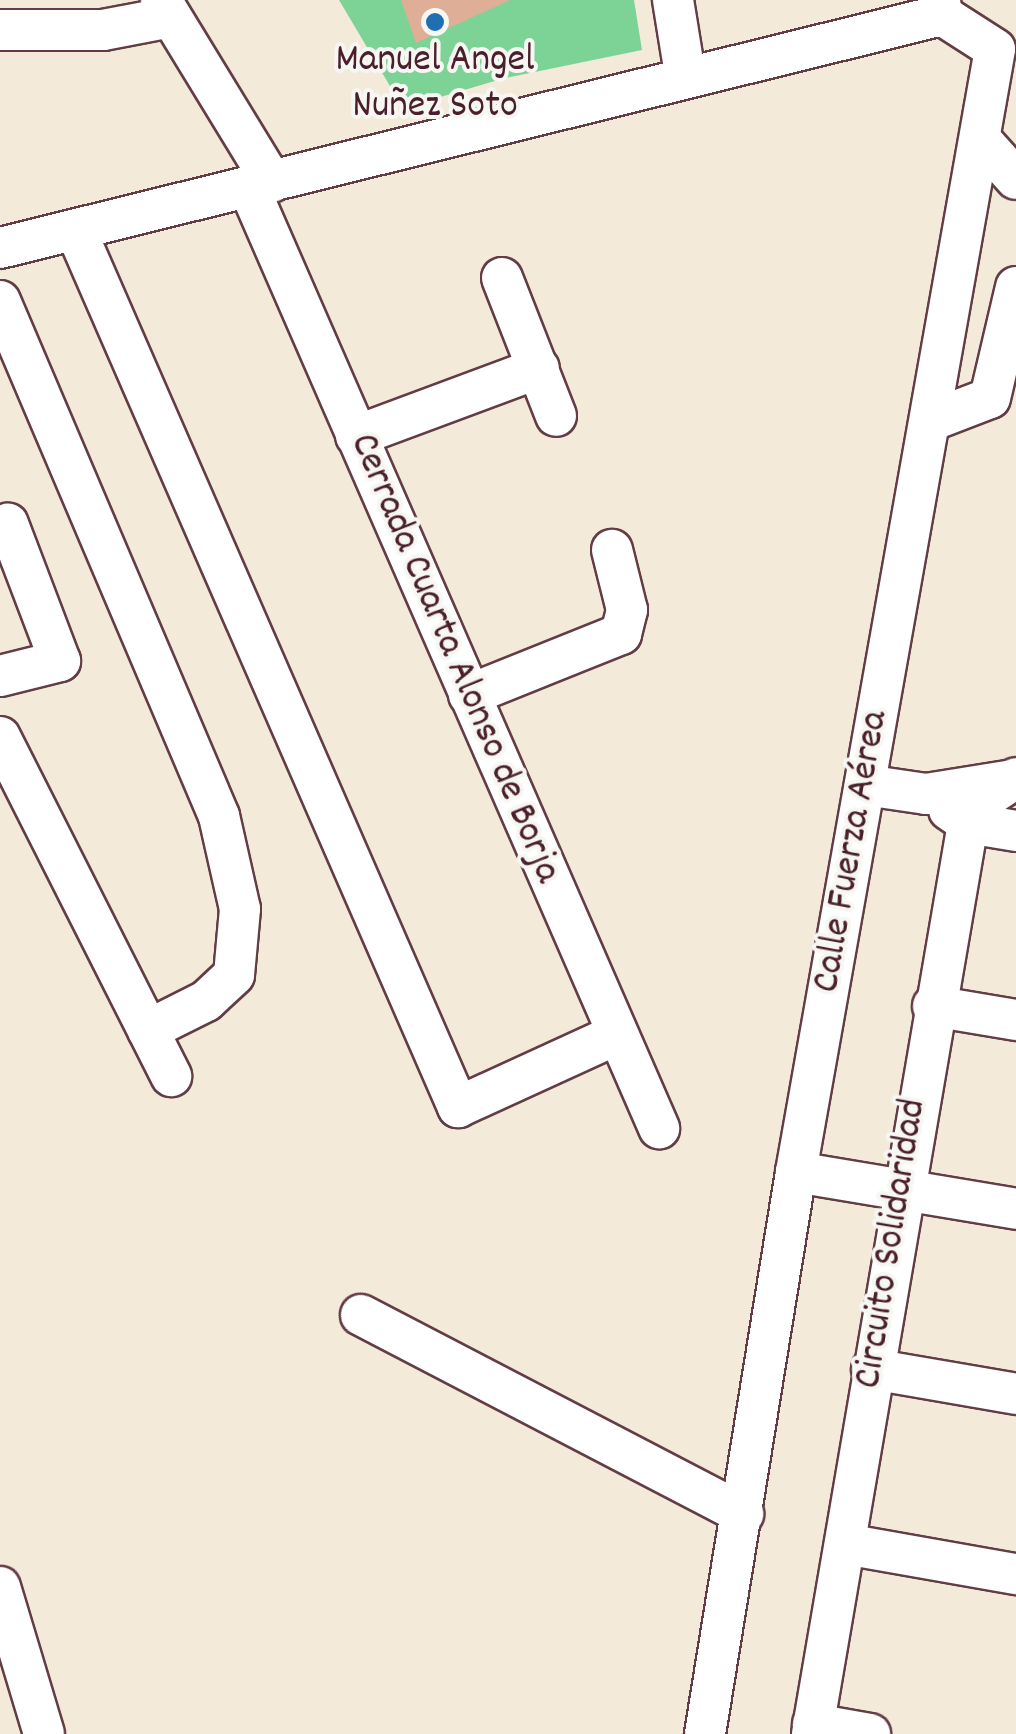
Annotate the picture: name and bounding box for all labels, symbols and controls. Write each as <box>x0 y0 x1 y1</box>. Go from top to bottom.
marker: Manuel Angel Nuñez Soto <box>424 11 446 33</box>
place label: Manuel Angel Nuñez Soto <box>335 38 535 132</box>
street label: Cerrada Cuarta Alonso de Borja <box>336 427 570 891</box>
street label: Calle Fuerza Aérea <box>805 707 901 997</box>
street label: Circuito Solidaridad <box>846 1096 940 1392</box>

